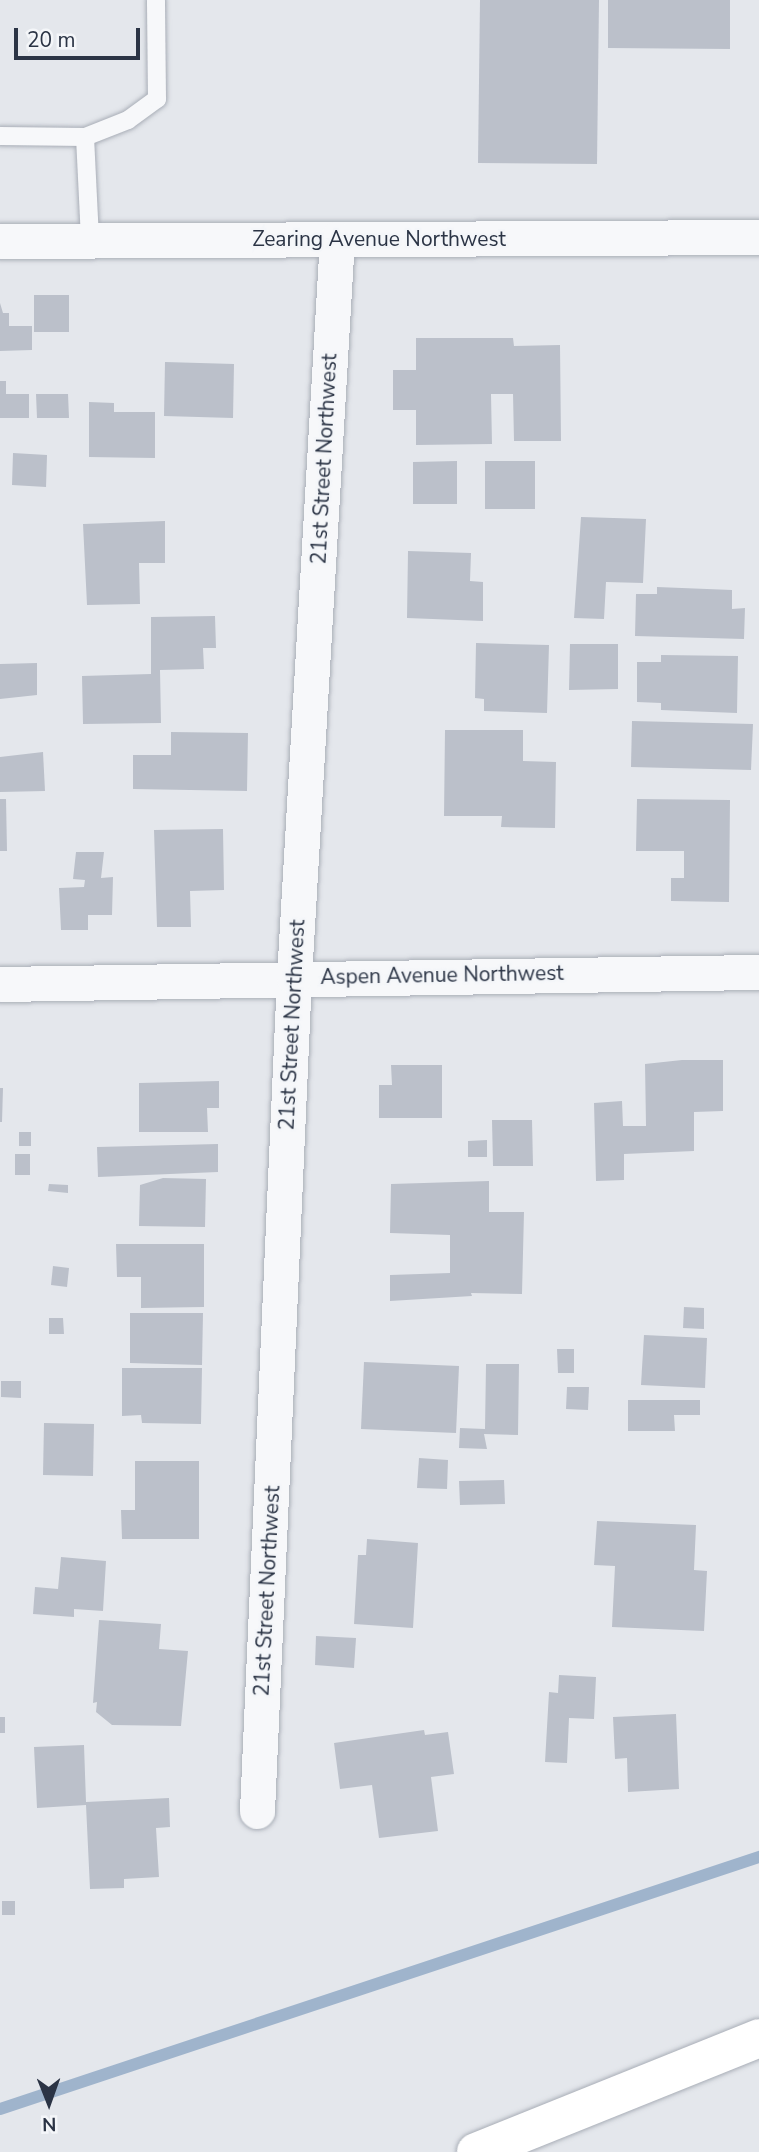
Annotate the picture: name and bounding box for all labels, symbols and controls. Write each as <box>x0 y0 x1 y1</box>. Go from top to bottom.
scale bar <box>18 14 144 58</box>
text: 20 m <box>27 26 76 54</box>
street label: Zearing Avenue Northwest <box>252 226 506 252</box>
street label: 21st Street Northwest <box>306 353 342 565</box>
street label: 21st Street Northwest <box>274 919 310 1131</box>
street label: Aspen Avenue Northwest <box>320 960 564 990</box>
street label: 21st Street Northwest <box>249 1485 285 1697</box>
north arrow <box>14 2068 84 2138</box>
text: N <box>42 2111 57 2137</box>

